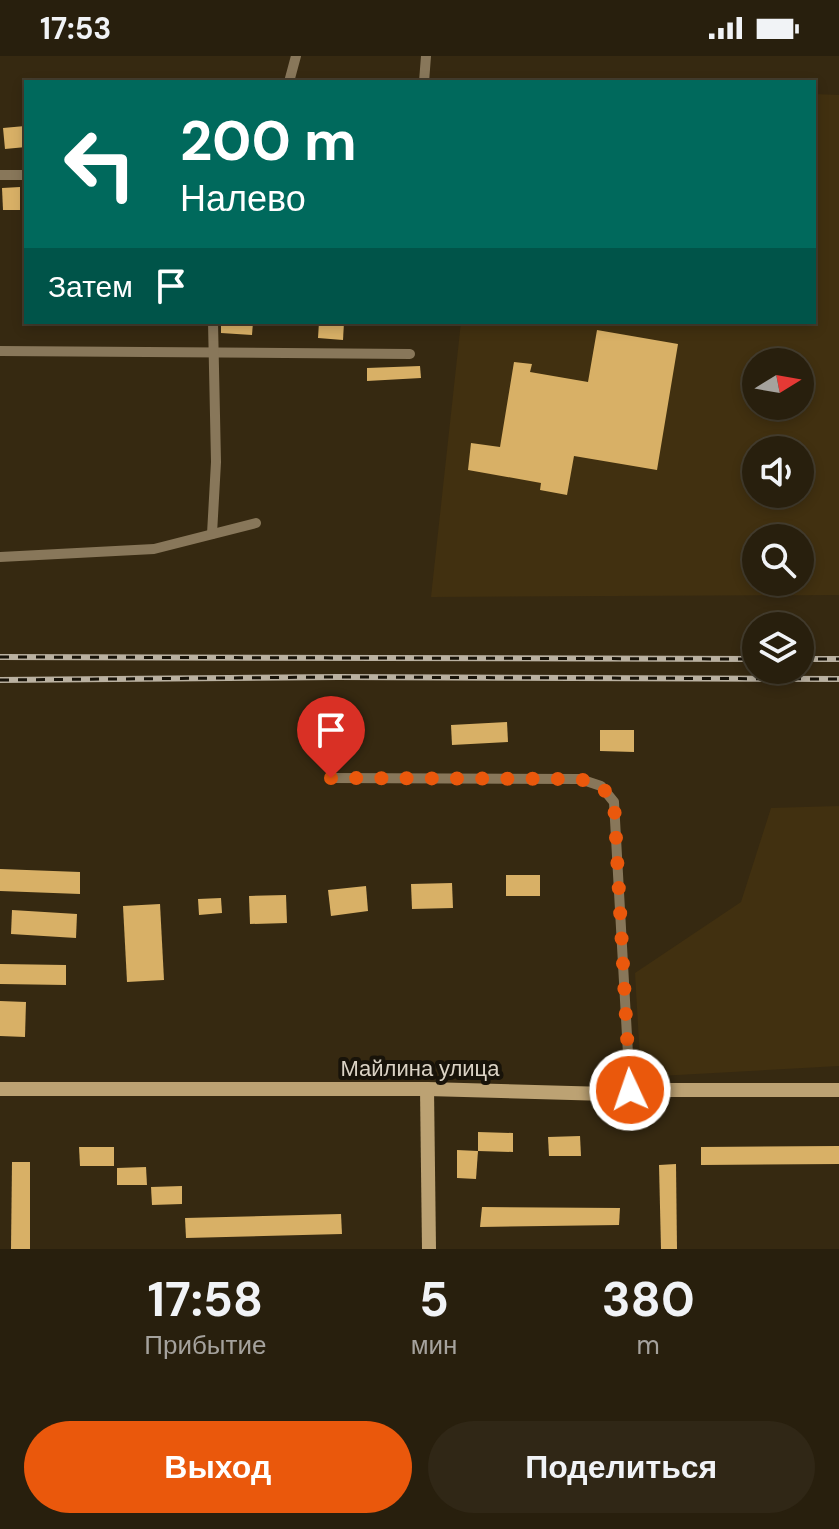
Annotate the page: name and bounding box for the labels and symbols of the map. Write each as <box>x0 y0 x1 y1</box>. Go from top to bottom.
north arrow <box>742 348 814 420</box>
pin <box>297 696 365 778</box>
position arrow <box>588 1048 672 1132</box>
street label: Майлина улица <box>341 1054 500 1083</box>

